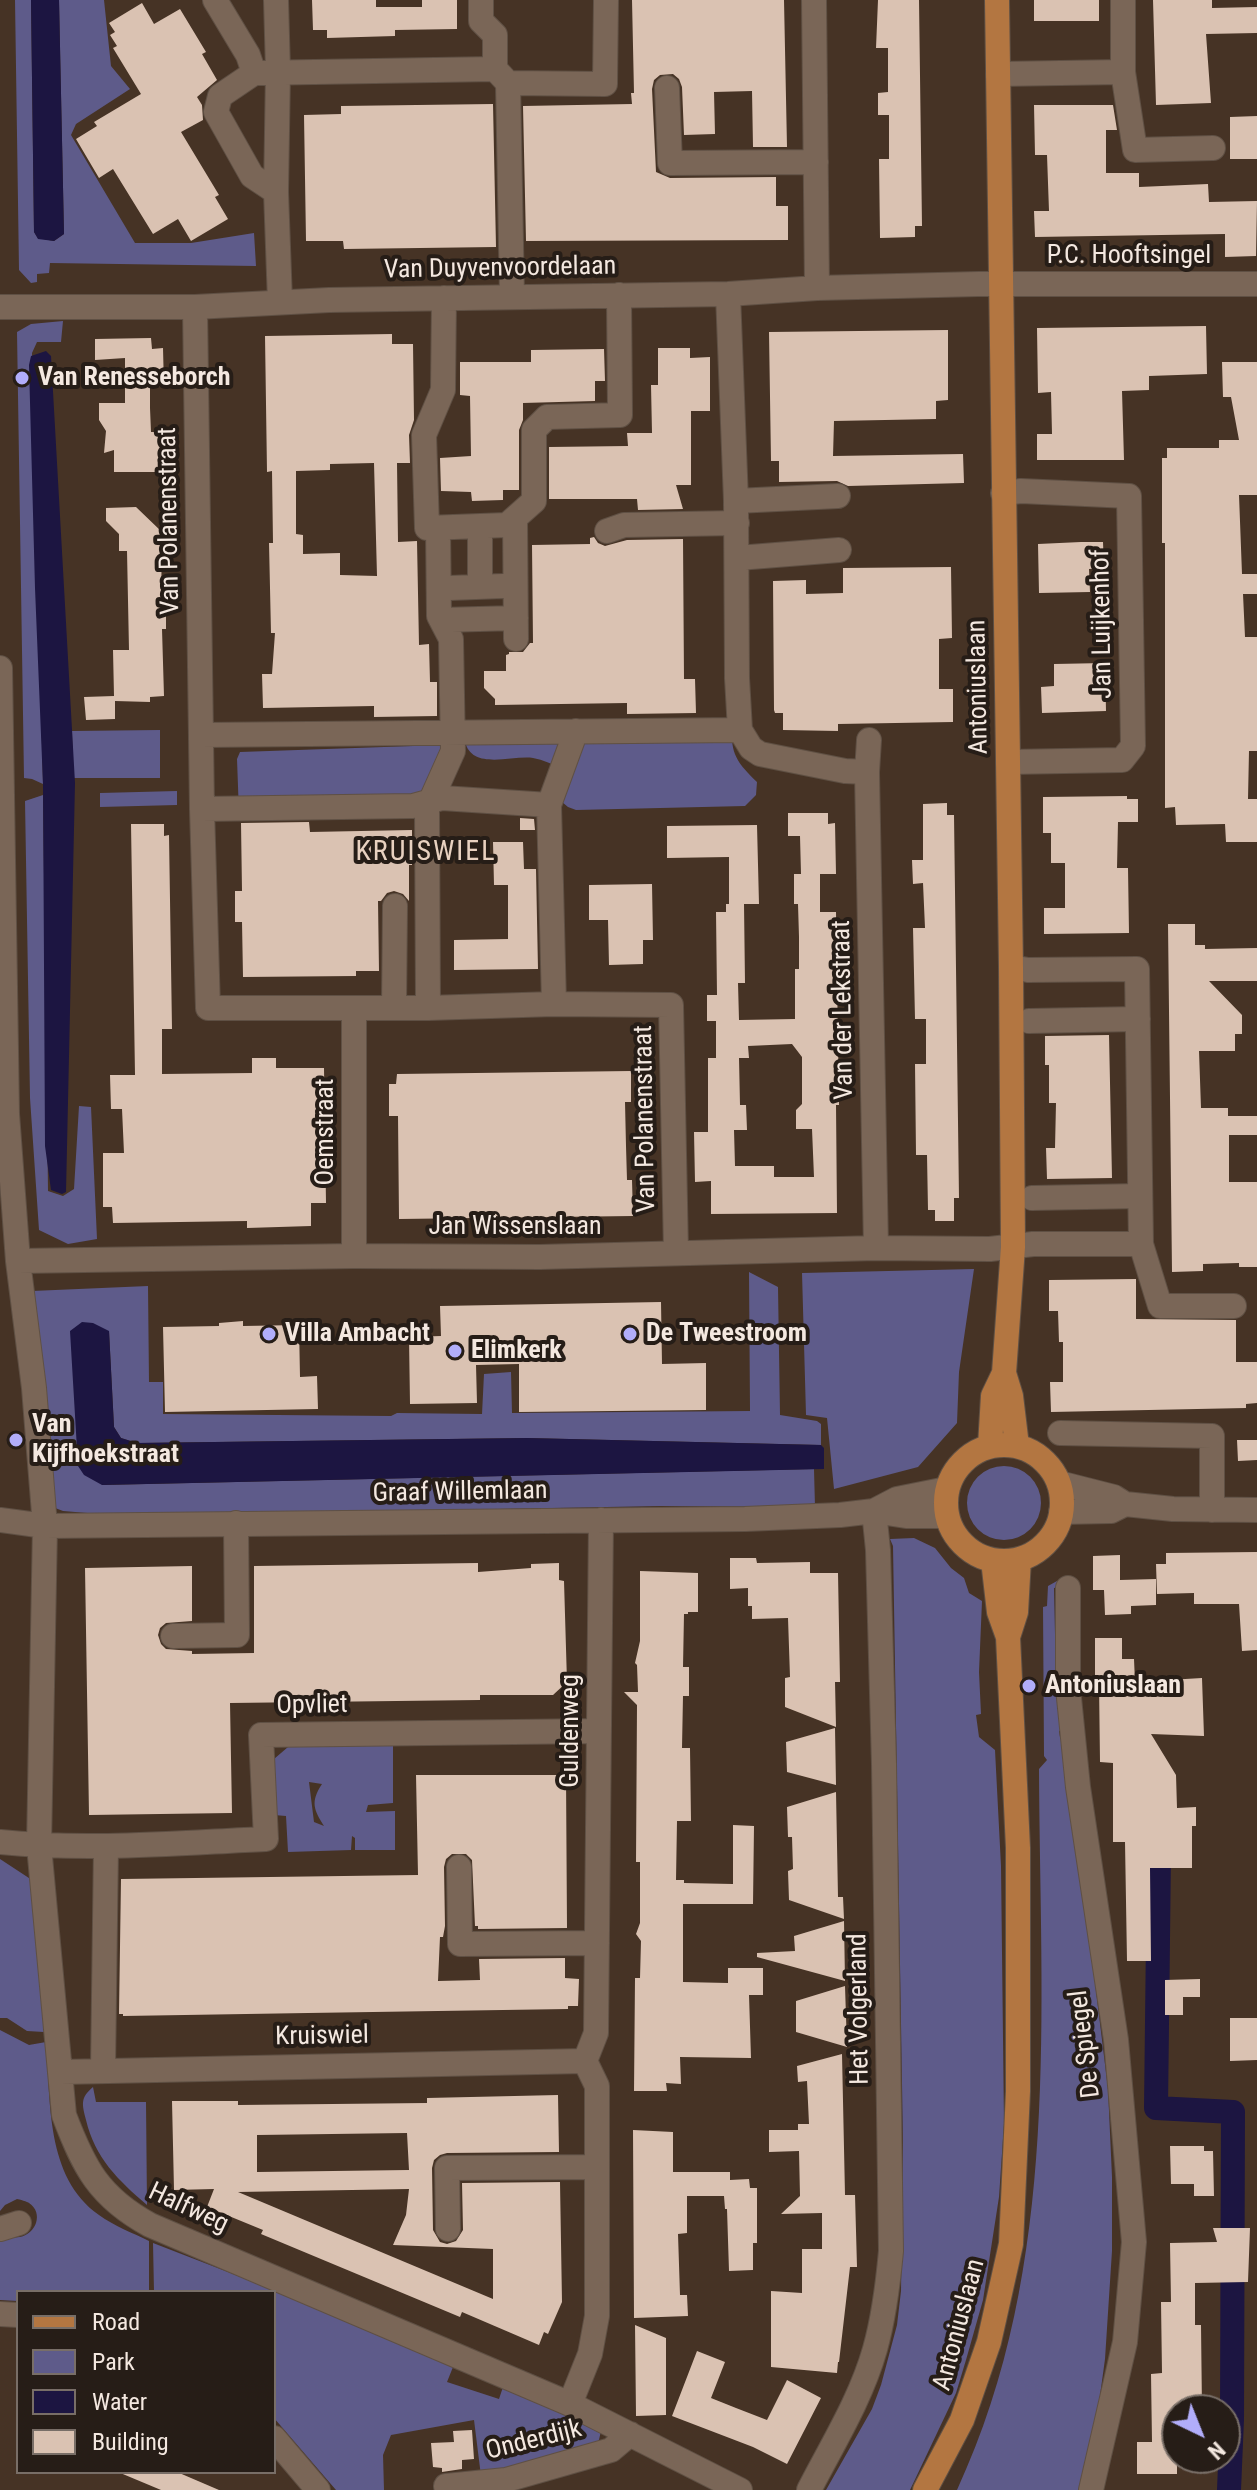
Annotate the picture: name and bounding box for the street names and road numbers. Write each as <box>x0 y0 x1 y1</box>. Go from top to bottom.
street label: P.C. Hooftsingel <box>1047 240 1211 272</box>
street label: Van Duyvenvoordelaan <box>384 251 616 287</box>
street label: Van Polanenstraat <box>153 427 187 615</box>
street label: Jan Luijkenhof <box>1086 549 1120 699</box>
street label: Antoniuslaan <box>962 619 996 755</box>
street label: Van der Lekstraat <box>827 920 861 1100</box>
street label: Van Polanenstraat <box>629 1025 663 1213</box>
street label: Oemstraat <box>310 1079 342 1185</box>
street label: Jan Wissenslaan <box>428 1211 602 1243</box>
street label: Graaf Willemlaan <box>372 1476 548 1510</box>
street label: Guldenweg <box>555 1674 587 1788</box>
street label: Opvliet <box>276 1690 348 1722</box>
street label: Het Volgerland <box>843 1933 877 2085</box>
street label: De Spiegel <box>1064 1988 1108 2100</box>
street label: Kruiswiel <box>275 2021 369 2053</box>
street label: Halfweg <box>143 2177 233 2241</box>
street label: Antoniuslaan <box>928 2256 992 2394</box>
street label: Onderdijk <box>483 2414 585 2468</box>

